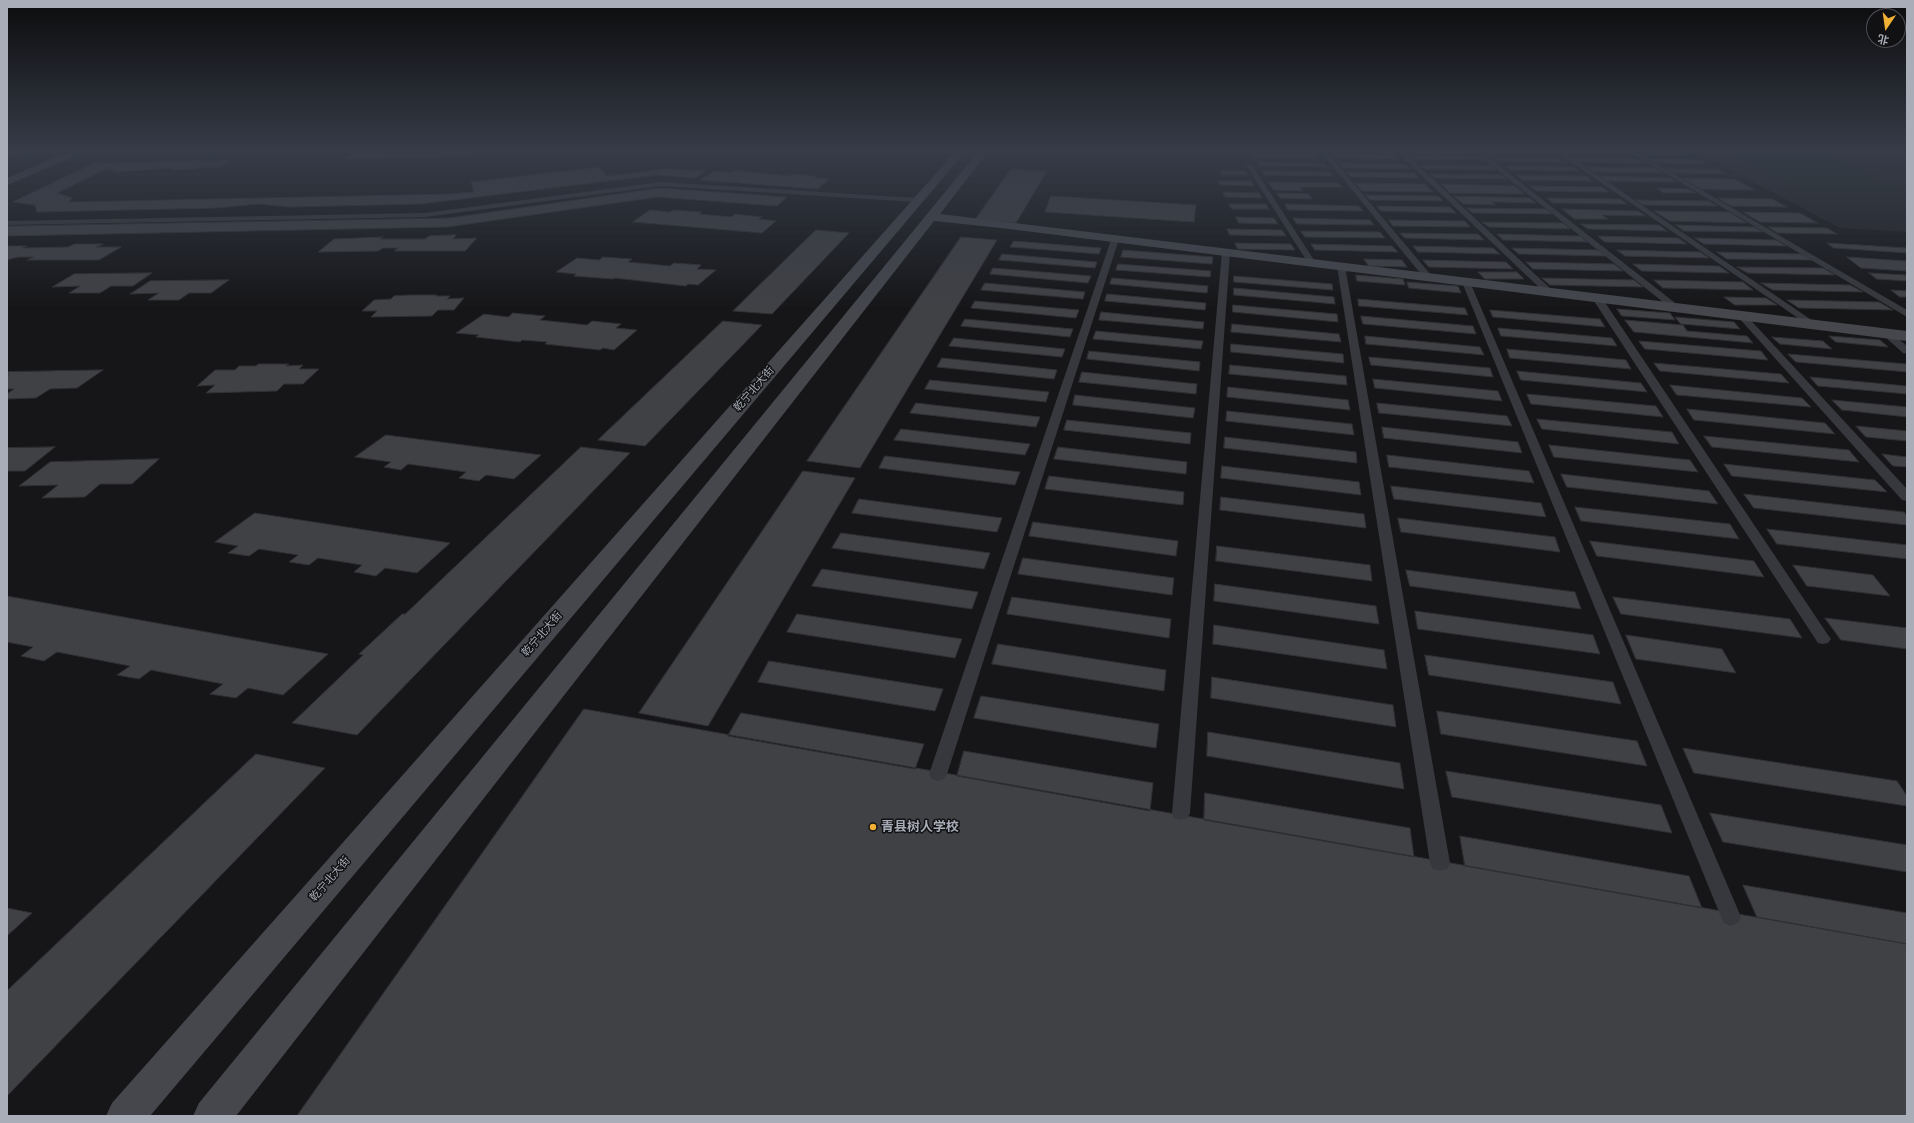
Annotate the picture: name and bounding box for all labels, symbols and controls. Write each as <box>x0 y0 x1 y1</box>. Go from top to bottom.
north arrow <box>1866 8 1906 48</box>
text: 北 <box>1877 32 1890 47</box>
street label: 乾宁北大街 <box>731 364 777 414</box>
street label: 乾宁北大街 <box>519 609 565 659</box>
place label: 青县树人学校 <box>881 819 959 835</box>
marker: 青县树人学校 <box>868 822 878 832</box>
street label: 乾宁北大街 <box>307 854 353 904</box>

